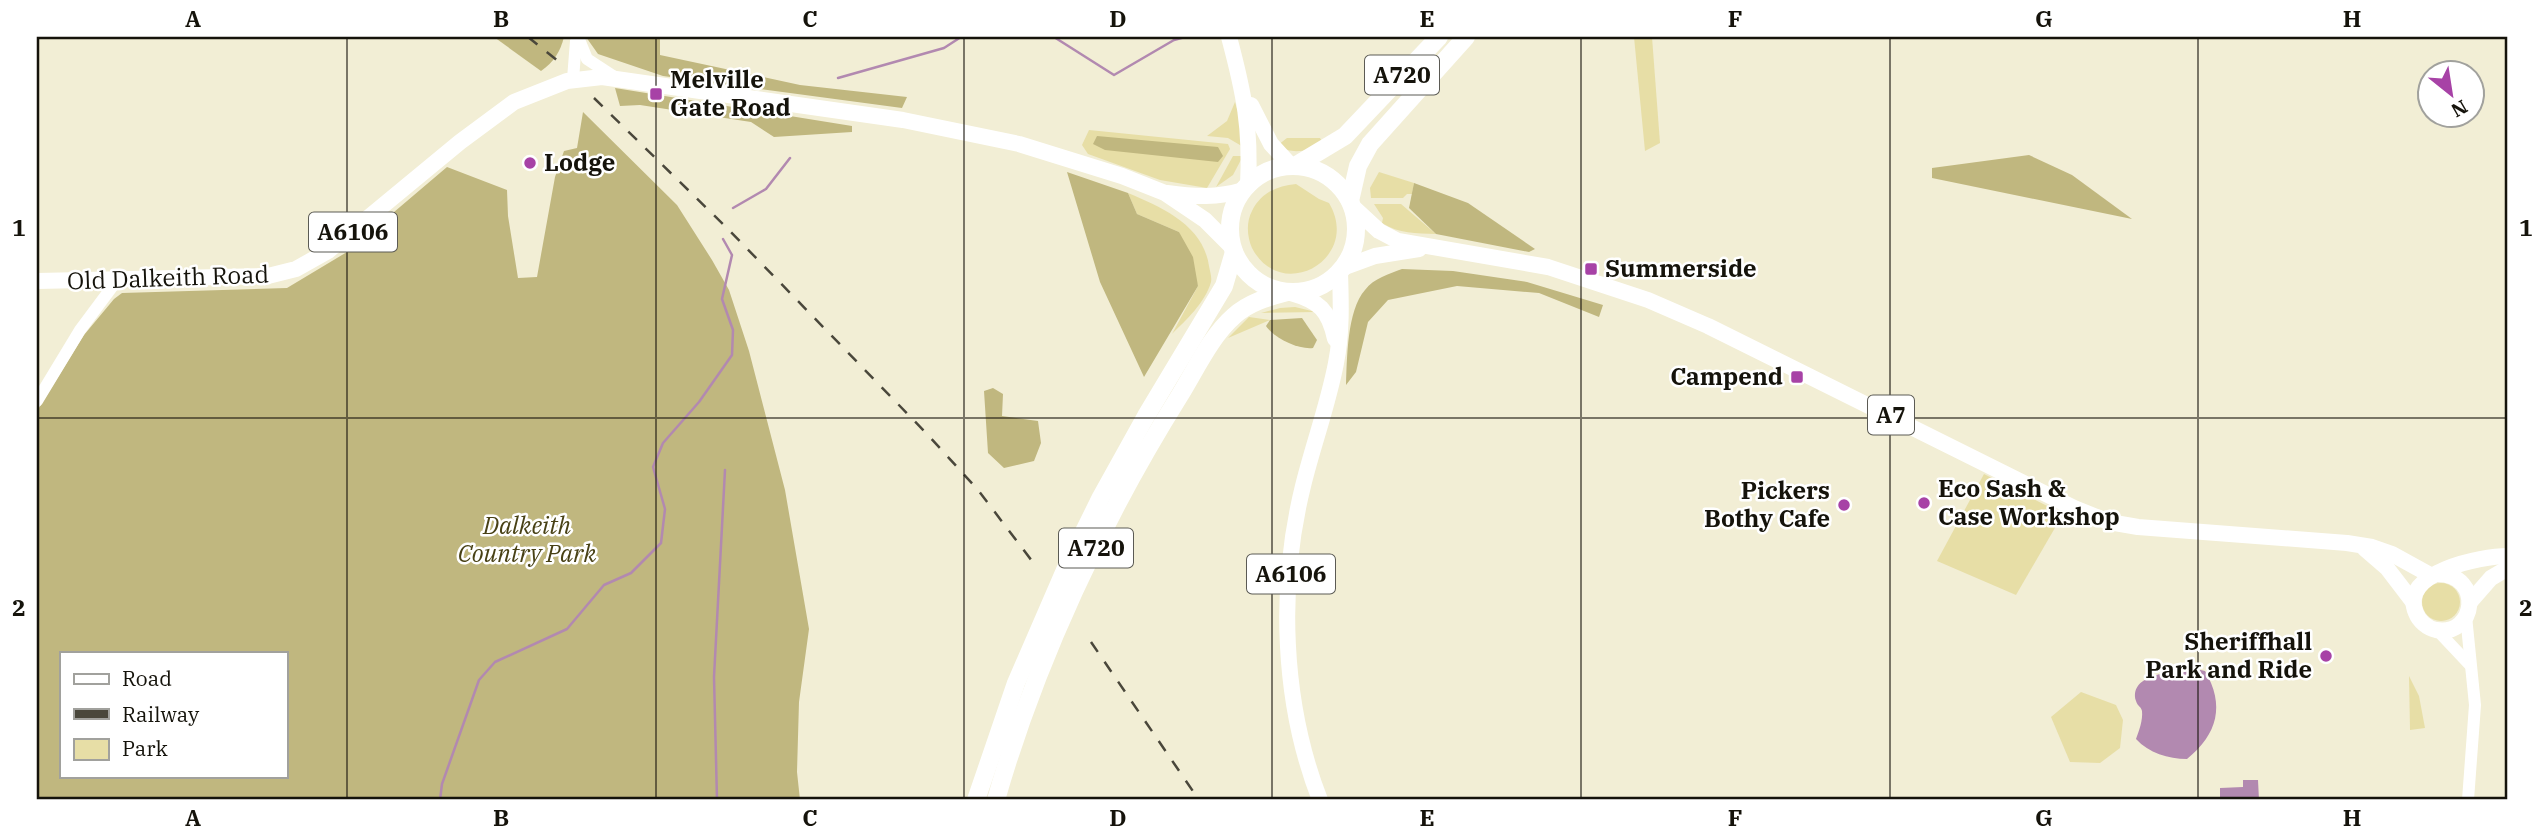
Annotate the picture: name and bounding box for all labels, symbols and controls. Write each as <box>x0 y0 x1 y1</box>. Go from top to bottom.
text: A <box>185 3 201 33</box>
text: B <box>493 3 509 33</box>
text: C <box>802 3 818 33</box>
text: D <box>1109 3 1127 33</box>
text: E <box>1419 3 1435 33</box>
text: F <box>1728 3 1742 33</box>
text: G <box>2035 3 2053 33</box>
text: H <box>2343 3 2361 33</box>
road number: A720 <box>1365 55 1439 94</box>
north arrow <box>2416 60 2486 130</box>
place label: Melville Gate Road <box>670 63 791 123</box>
marker: Melville Gate Road <box>648 86 664 102</box>
text: N <box>2447 95 2472 123</box>
place label: Lodge <box>544 146 615 178</box>
marker: Lodge <box>522 155 538 171</box>
text: 1 <box>12 212 26 242</box>
text: 1 <box>2519 212 2533 242</box>
road number: A6106 <box>309 213 397 252</box>
place label: Summerside <box>1605 252 1757 284</box>
street label: Old Dalkeith Road <box>66 257 270 297</box>
marker: Summerside <box>1583 261 1599 277</box>
place label: Campend <box>1670 360 1783 392</box>
marker: Campend <box>1789 369 1805 385</box>
road number: A7 <box>1868 396 1914 434</box>
place label: Eco Sash & Case Workshop <box>1938 472 2120 532</box>
place label: Pickers Bothy Cafe <box>1704 474 1830 534</box>
marker: Eco Sash & Case Workshop <box>1916 495 1932 511</box>
marker: Pickers Bothy Cafe <box>1836 497 1852 513</box>
park label: Dalkeith Country Park <box>458 509 597 569</box>
road number: A720 <box>1059 528 1133 568</box>
road number: A6106 <box>1247 554 1335 594</box>
text: 2 <box>12 592 26 622</box>
text: 2 <box>2519 592 2533 622</box>
place label: Sheriffhall Park and Ride <box>2145 625 2312 685</box>
marker: Sheriffhall Park and Ride <box>2318 648 2334 664</box>
legend <box>60 652 287 778</box>
text: Road <box>122 664 172 692</box>
text: Railway <box>122 700 200 728</box>
text: Park <box>122 734 169 762</box>
text: A <box>185 802 201 832</box>
text: B <box>493 802 509 832</box>
text: C <box>802 802 818 832</box>
text: D <box>1109 802 1127 832</box>
text: E <box>1419 802 1435 832</box>
text: F <box>1728 802 1742 832</box>
text: G <box>2035 802 2053 832</box>
text: H <box>2343 802 2361 832</box>

